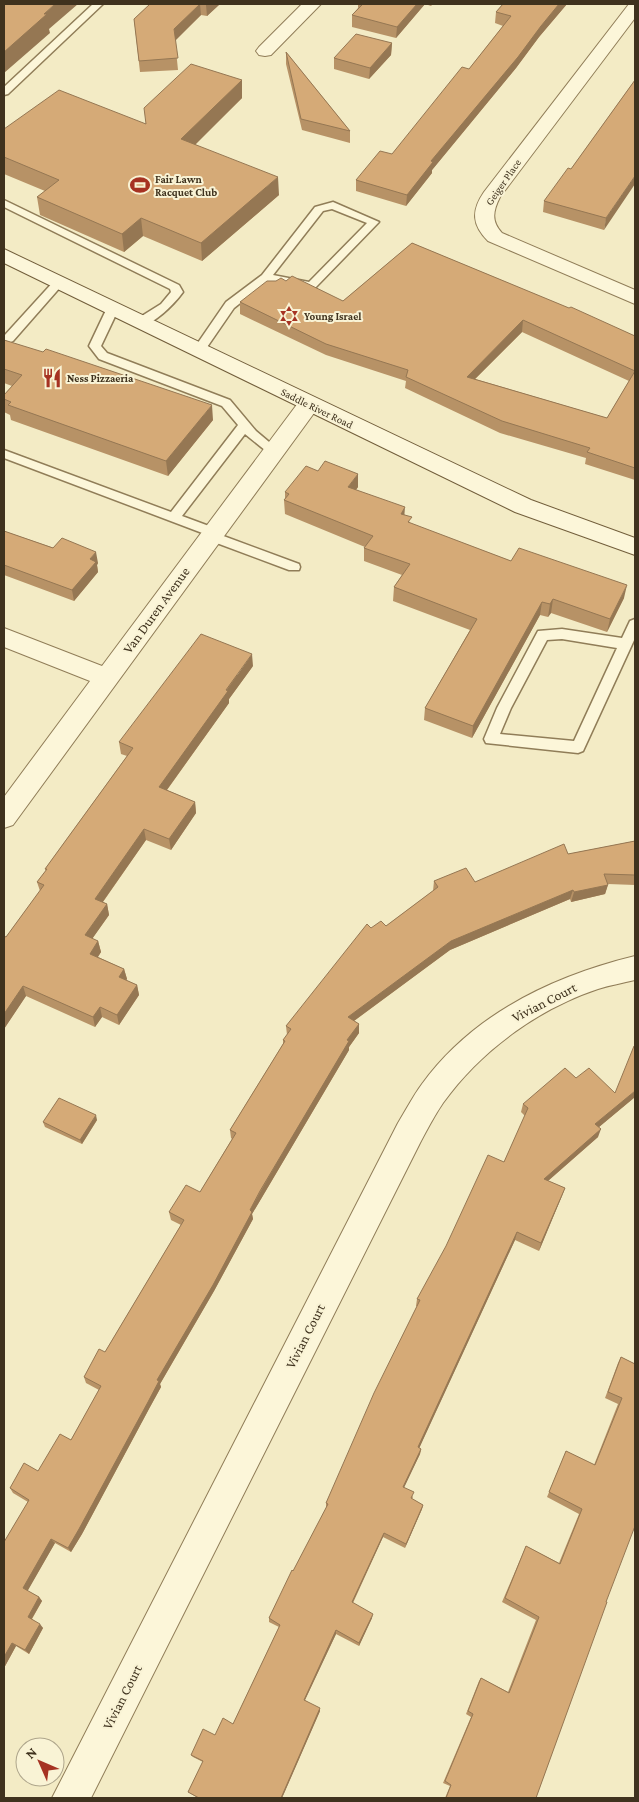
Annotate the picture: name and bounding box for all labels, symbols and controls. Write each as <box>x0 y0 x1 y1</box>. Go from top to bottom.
street label: Geiger Place <box>483 156 524 208</box>
place label: Fair Lawn Racquet Club <box>155 173 217 198</box>
sports icon: Fair Lawn Racquet Club <box>129 174 151 196</box>
synagogue icon: Young Israel <box>278 305 300 327</box>
place label: Young Israel <box>304 310 362 322</box>
restaurant icon: Ness Pizzaeria <box>41 367 63 389</box>
place label: Ness Pizzaeria <box>67 372 134 384</box>
street label: Saddle River Road <box>279 385 355 431</box>
street label: Van Duren Avenue <box>119 564 193 656</box>
street label: Vivian Court <box>509 979 579 1025</box>
street label: Vivian Court <box>282 1301 328 1371</box>
street label: Vivian Court <box>99 1662 145 1732</box>
north arrow <box>15 1737 65 1787</box>
text: N <box>22 1743 40 1762</box>

